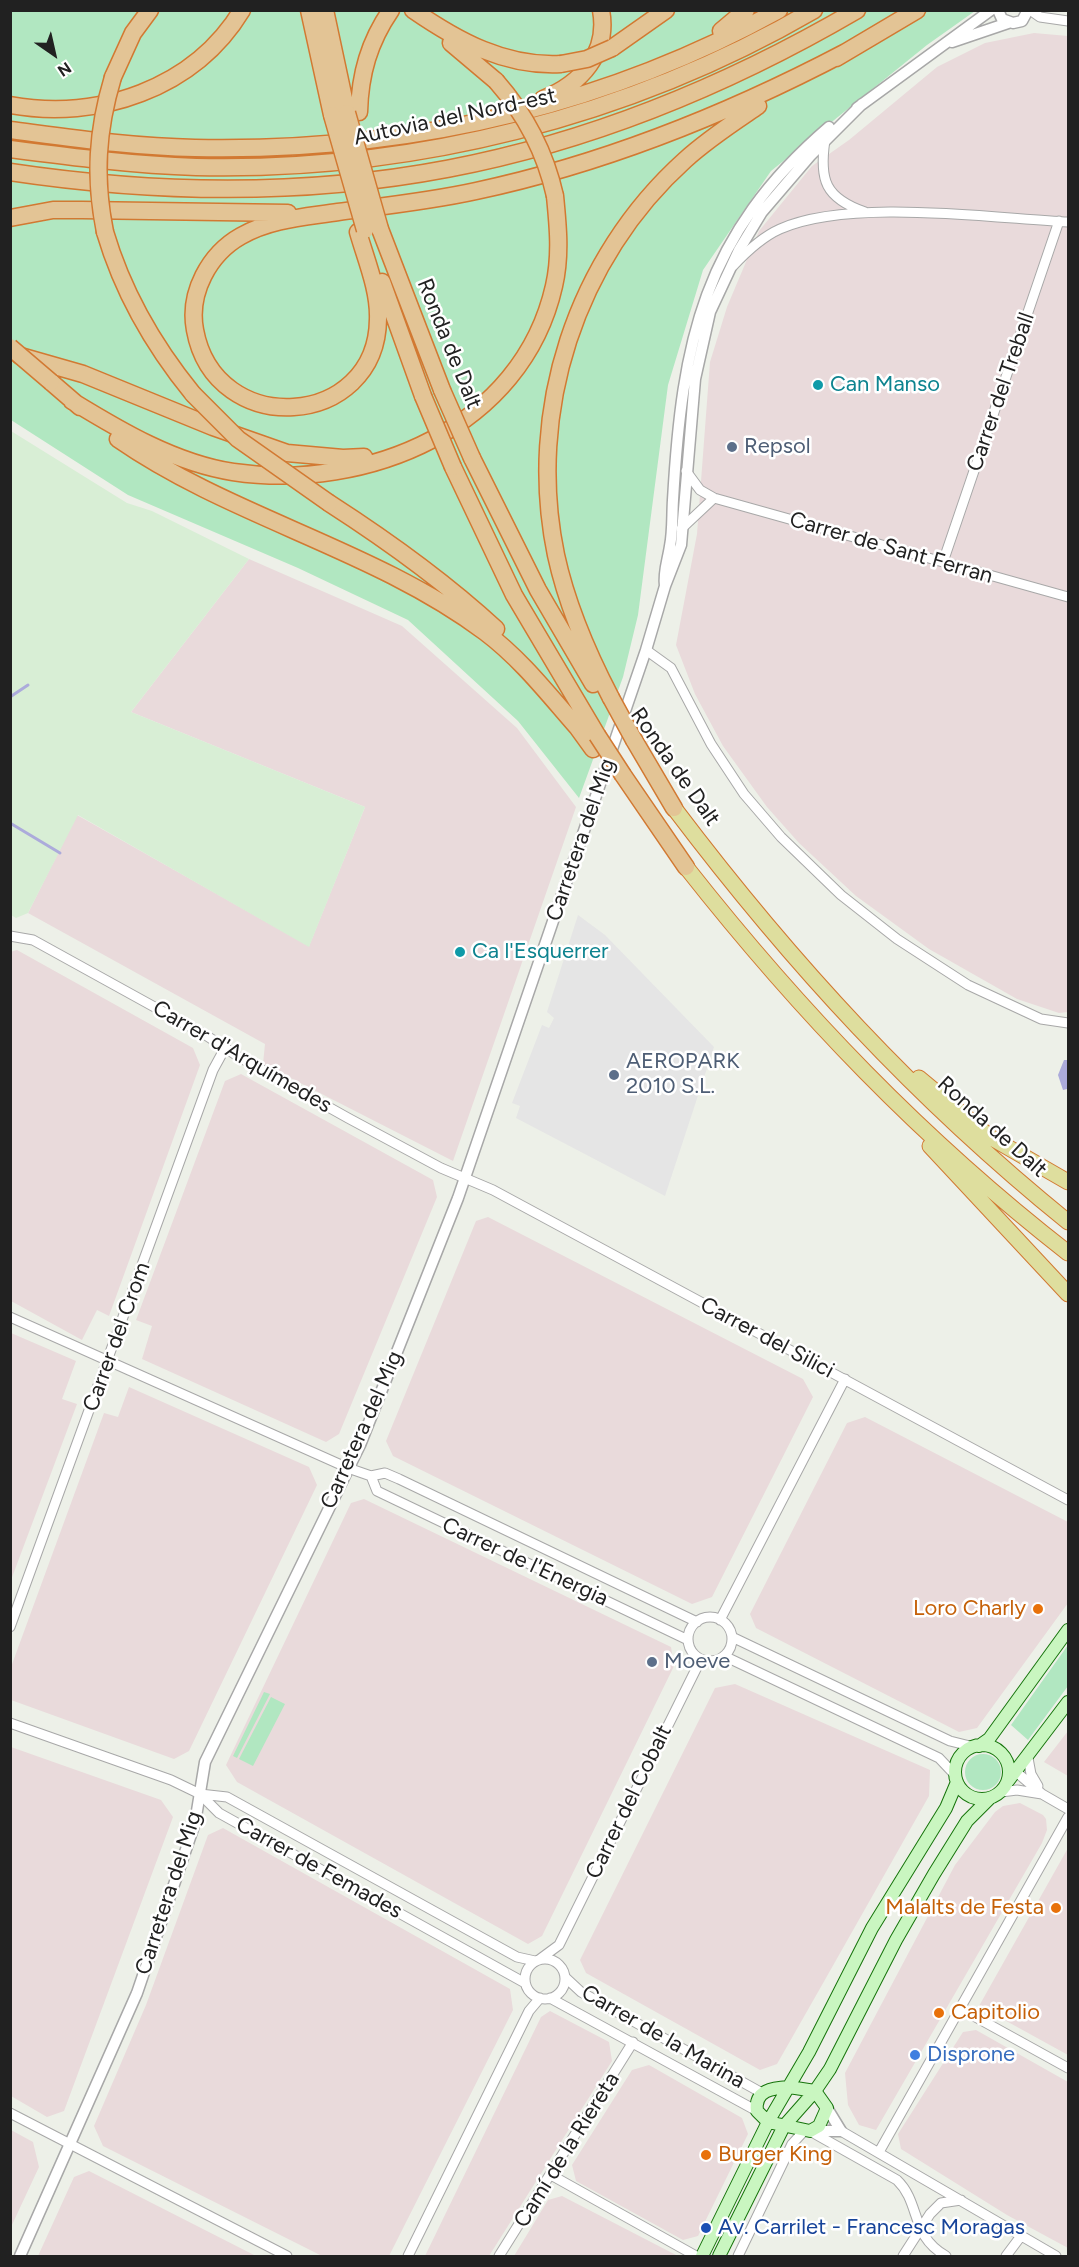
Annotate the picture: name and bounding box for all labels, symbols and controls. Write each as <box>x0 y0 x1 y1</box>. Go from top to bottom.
north arrow <box>24 24 84 84</box>
text: N <box>54 58 75 81</box>
street label: Autovia del Nord-est <box>351 83 559 151</box>
street label: Ronda de Dalt <box>411 275 487 413</box>
street label: Carrer del Treball <box>961 309 1041 475</box>
place label: Can Manso <box>830 372 940 398</box>
marker: Can Manso <box>811 378 825 392</box>
place label: Repsol <box>744 434 811 460</box>
marker: Repsol <box>725 440 739 454</box>
street label: Carrer de Sant Ferran <box>786 506 996 590</box>
street label: Ronda de Dalt <box>625 703 725 831</box>
street label: Carretera del Mig <box>541 755 621 925</box>
place label: Ca l'Esquerrer <box>472 939 608 965</box>
marker: Ca l'Esquerrer <box>453 945 467 959</box>
street label: Carrer d'Arquímedes <box>148 995 336 1119</box>
place label: AEROPARK 2010 S.L. <box>626 1049 740 1100</box>
marker: AEROPARK 2010 S.L. <box>607 1068 621 1082</box>
street label: Ronda de Dalt <box>932 1071 1052 1183</box>
street label: Carrer del Crom <box>78 1259 156 1415</box>
street label: Carrer del Silici <box>696 1292 838 1384</box>
street label: Carretera del Mig <box>315 1347 409 1513</box>
street label: Carrer de l'Energia <box>438 1512 612 1612</box>
place label: Loro Charly <box>913 1596 1026 1622</box>
marker: Loro Charly <box>1031 1602 1045 1616</box>
place label: Moeve <box>664 1649 730 1675</box>
marker: Moeve <box>645 1655 659 1669</box>
street label: Carrer del Cobalt <box>580 1721 678 1883</box>
street label: Carretera del Mig <box>130 1808 208 1978</box>
street label: Carrer de Femades <box>231 1811 407 1925</box>
place label: Malalts de Festa <box>885 1895 1044 1921</box>
marker: Malalts de Festa <box>1049 1901 1063 1915</box>
street label: Carrer de la Marina <box>576 1979 750 2095</box>
place label: Capitolio <box>951 2000 1040 2026</box>
marker: Capitolio <box>932 2006 946 2020</box>
place label: Disprone <box>927 2042 1015 2068</box>
marker: Disprone <box>908 2048 922 2062</box>
street label: Camí de la Riereta <box>509 2068 625 2232</box>
place label: Burger King <box>718 2142 833 2168</box>
marker: Burger King <box>699 2148 713 2162</box>
place label: Av. Carrilet - Francesc Moragas <box>718 2215 1025 2241</box>
marker: Av. Carrilet - Francesc Moragas <box>699 2221 713 2235</box>

